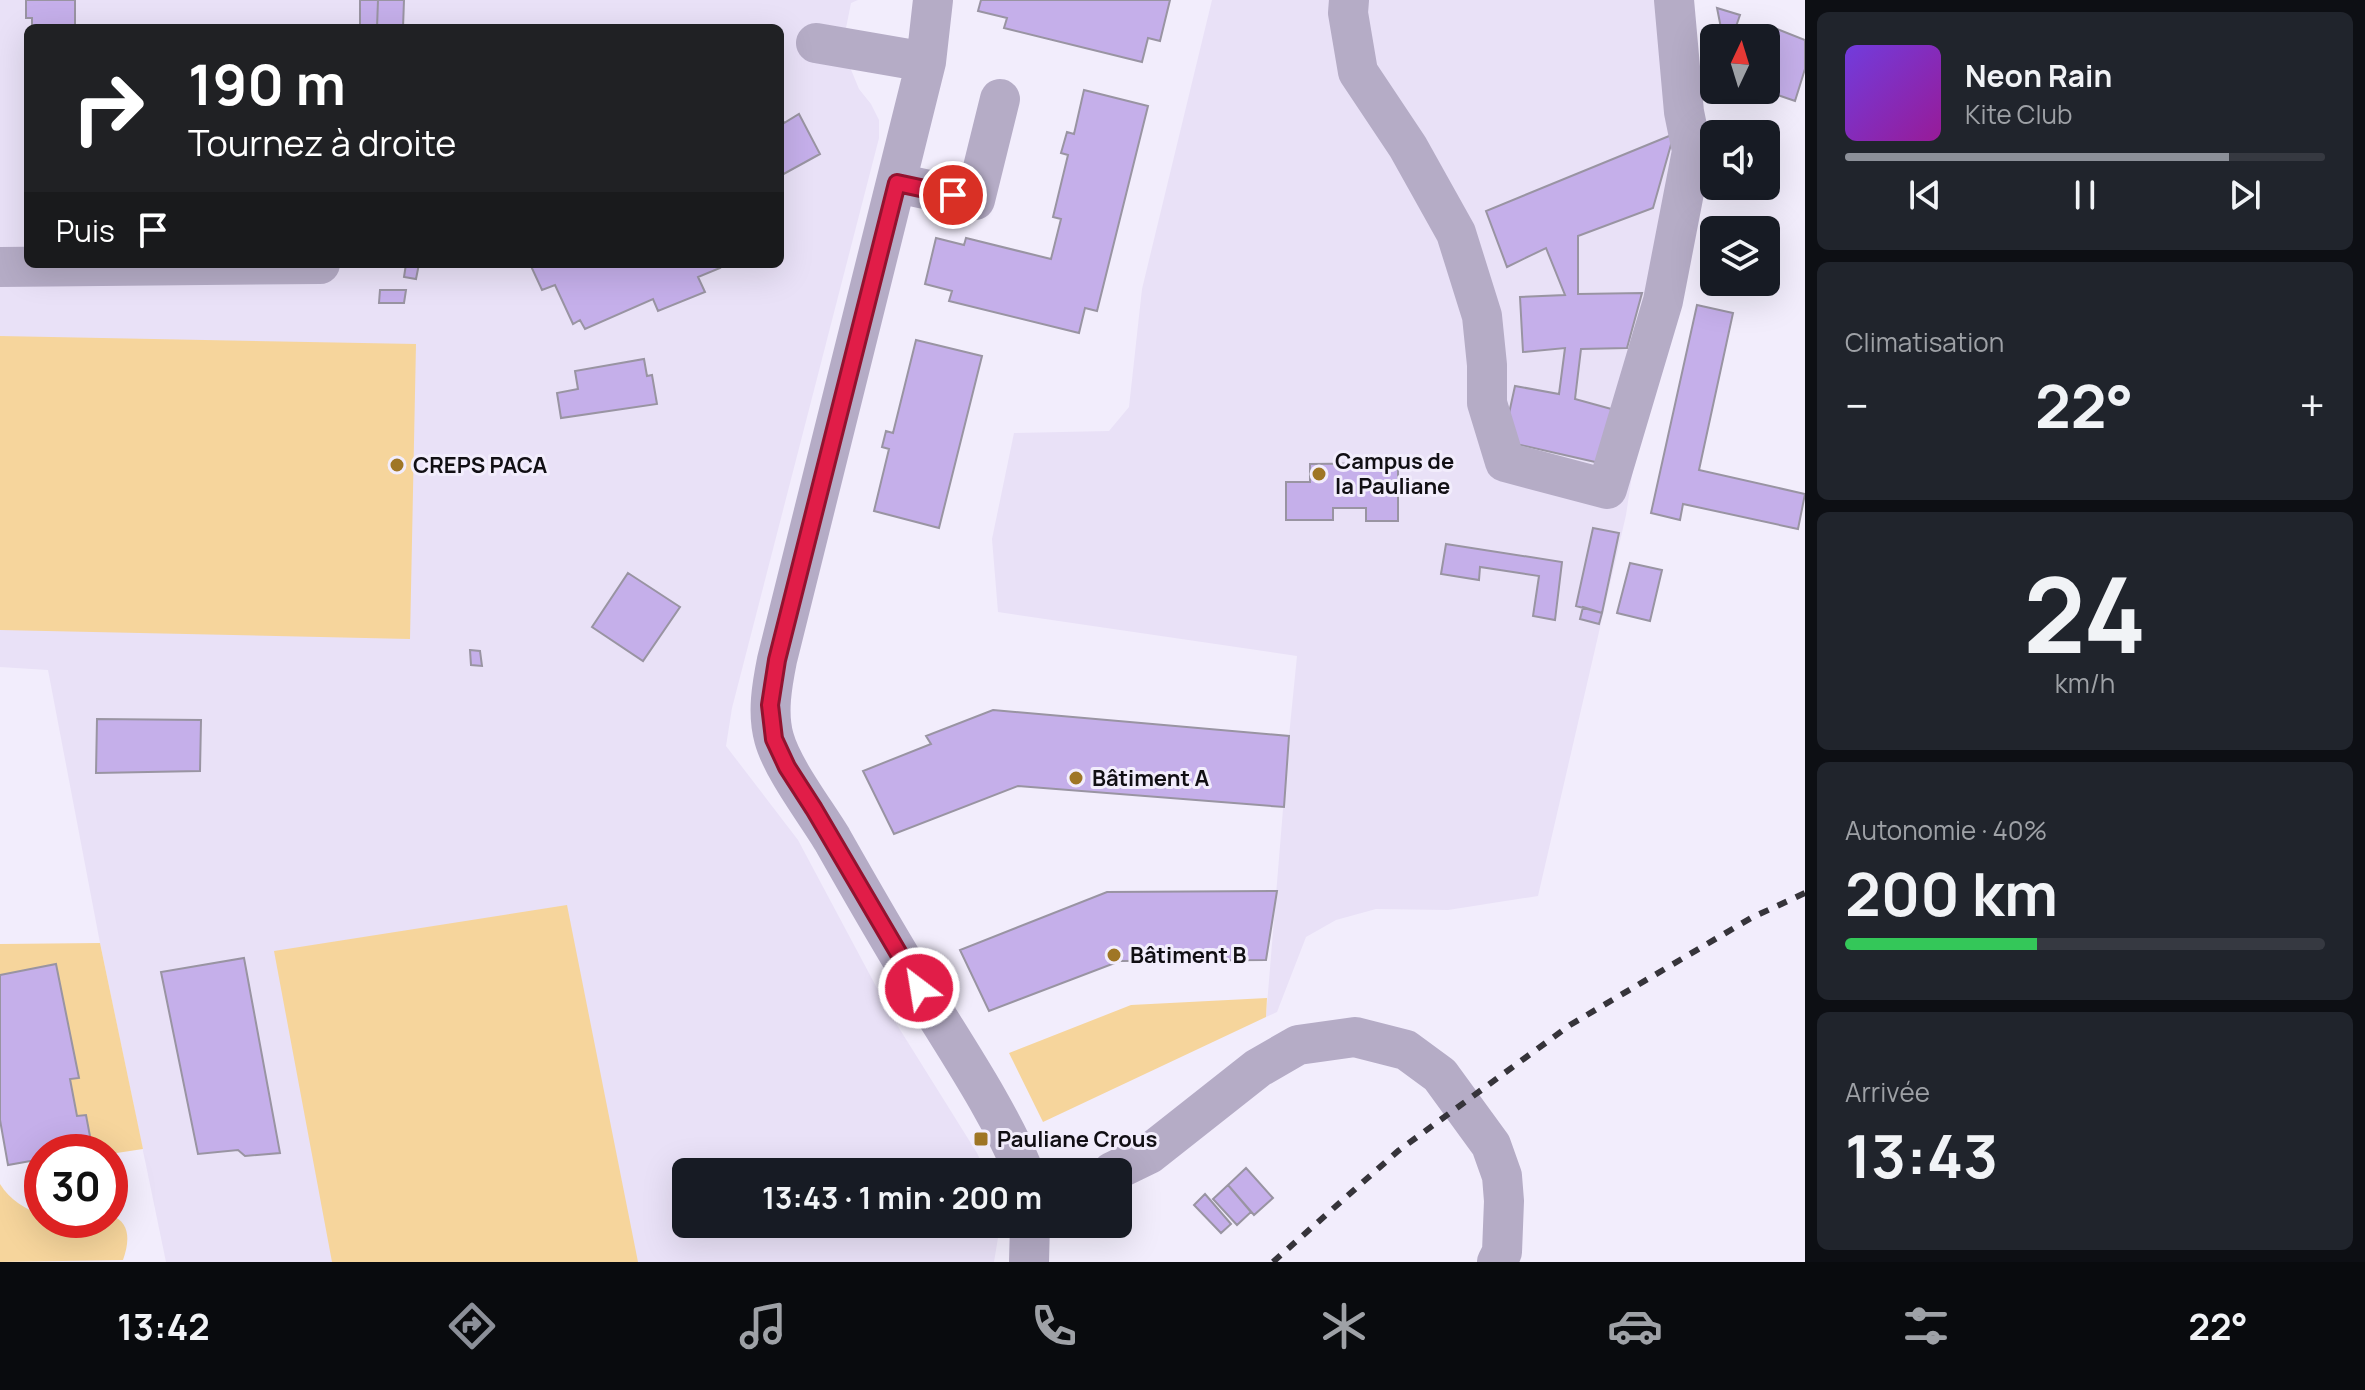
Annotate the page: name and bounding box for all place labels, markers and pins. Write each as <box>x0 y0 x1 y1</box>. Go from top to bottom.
pin <box>919 161 987 229</box>
place label: Campus de la Pauliane <box>1335 446 1454 501</box>
place label: CREPS PACA <box>413 450 548 480</box>
marker: CREPS PACA <box>388 456 406 474</box>
marker: Campus de la Pauliane <box>1310 465 1328 483</box>
place label: Bâtiment A <box>1092 763 1209 793</box>
marker: Bâtiment A <box>1067 769 1085 787</box>
place label: Bâtiment B <box>1130 940 1246 970</box>
marker: Bâtiment B <box>1105 946 1123 964</box>
place label: Pauliane Crous <box>997 1124 1158 1154</box>
marker: Pauliane Crous <box>972 1130 990 1148</box>

